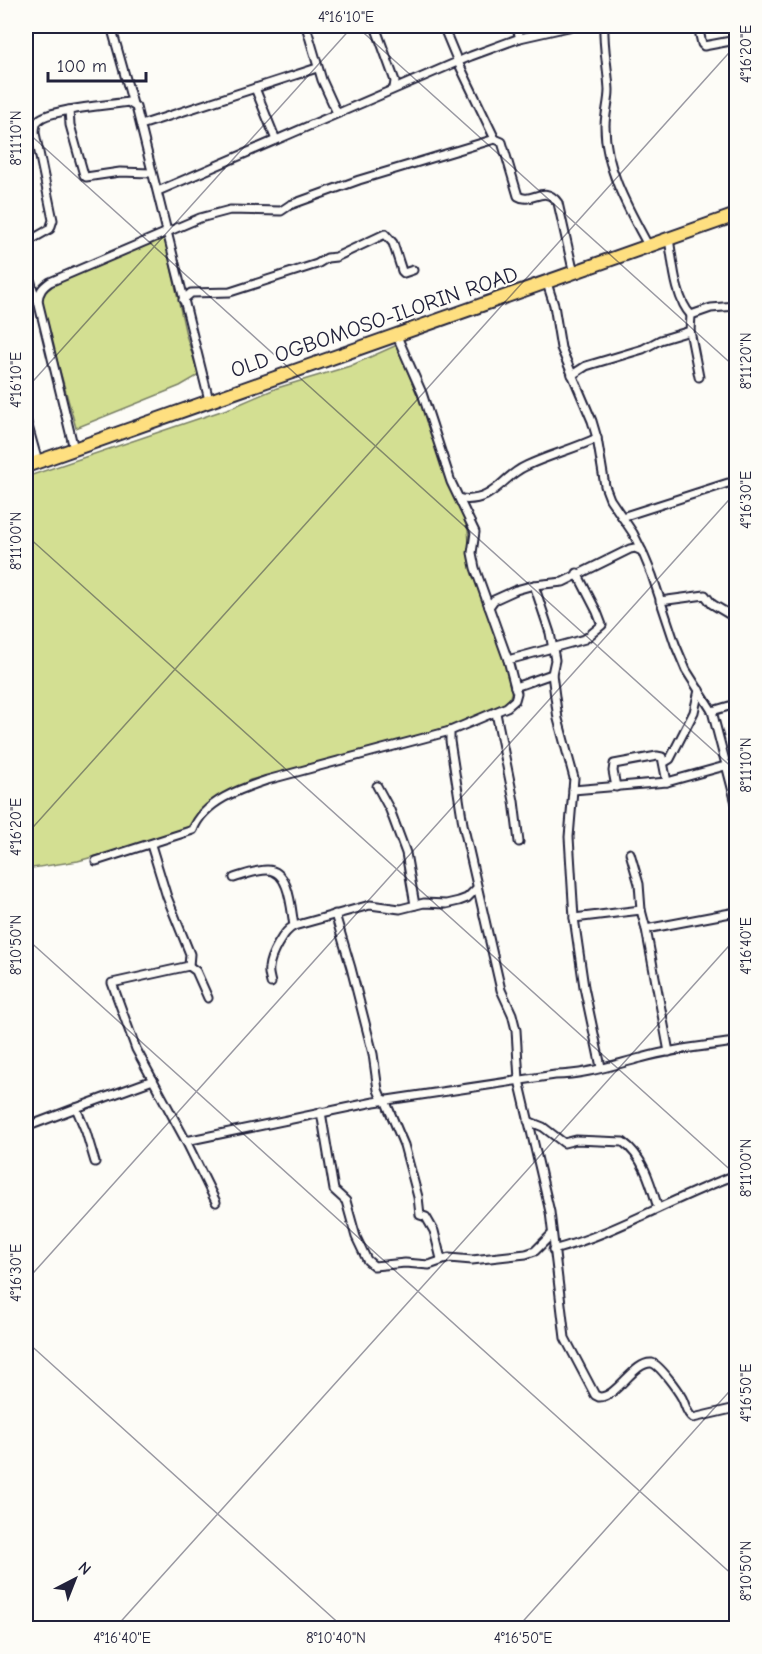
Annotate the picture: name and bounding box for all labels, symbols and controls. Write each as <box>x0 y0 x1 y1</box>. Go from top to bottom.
text: 4°16'10"E <box>318 8 374 26</box>
text: 4°16'20"E <box>737 25 755 83</box>
scale bar <box>48 45 146 83</box>
text: 100 m <box>57 56 107 77</box>
text: 8°11'10"N <box>7 110 25 166</box>
street label: OLD OGBOMOSO-ILORIN ROAD <box>227 260 521 383</box>
text: 8°11'20"N <box>737 332 755 390</box>
text: 4°16'10"E <box>7 352 25 408</box>
text: 4°16'30"E <box>737 471 755 529</box>
text: 8°11'00"N <box>7 512 25 570</box>
text: 8°11'10"N <box>737 737 755 793</box>
text: 4°16'20"E <box>7 798 25 856</box>
text: 8°10'50"N <box>7 915 25 975</box>
text: 4°16'40"E <box>737 917 755 975</box>
text: 8°11'00"N <box>737 1139 755 1197</box>
text: 4°16'30"E <box>7 1244 25 1302</box>
text: 4°16'50"E <box>737 1364 755 1422</box>
text: 8°10'50"N <box>737 1541 755 1601</box>
north arrow <box>45 1549 105 1609</box>
text: N <box>74 1558 94 1579</box>
text: 4°16'40"E <box>93 1629 151 1647</box>
text: 8°10'40"N <box>306 1629 366 1647</box>
text: 4°16'50"E <box>494 1629 552 1647</box>

